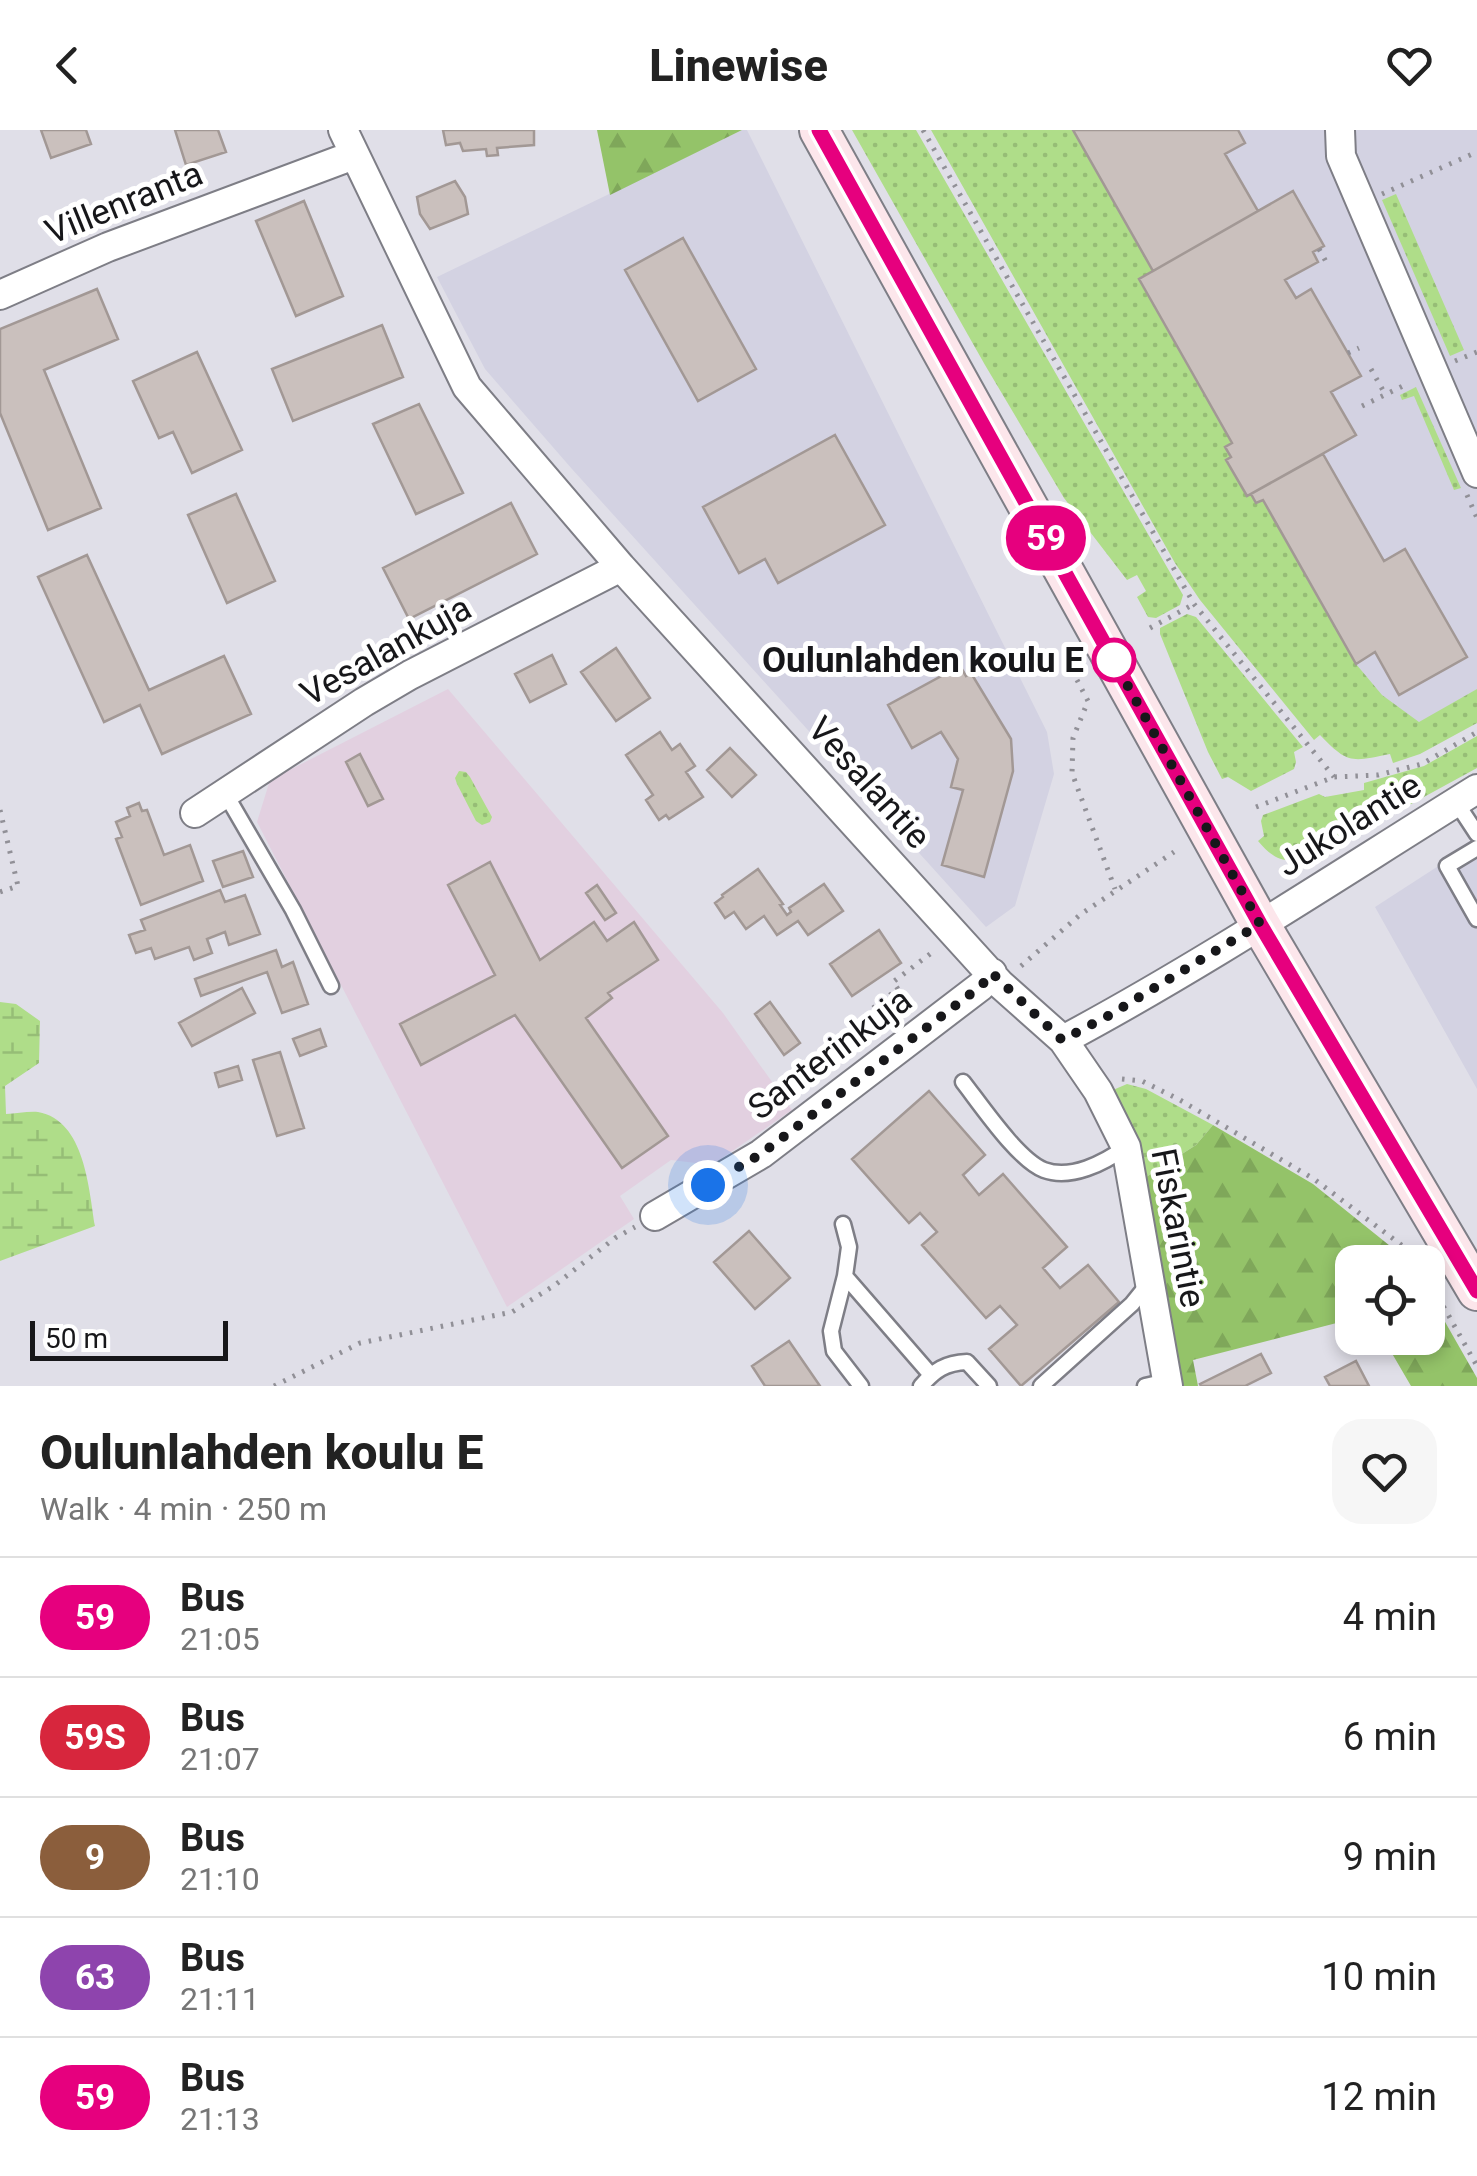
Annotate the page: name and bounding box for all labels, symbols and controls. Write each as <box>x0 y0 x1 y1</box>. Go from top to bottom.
icon: back <box>40 38 95 93</box>
icon: heart <box>1382 38 1437 93</box>
text: Linewise <box>649 39 828 92</box>
street label: Villenranta <box>39 153 209 253</box>
line badge: 59 <box>1001 506 1091 570</box>
text: 59 <box>1026 518 1066 559</box>
street label: Vesalankuja <box>294 587 478 715</box>
marker: Oulunlahden koulu E <box>1093 639 1135 681</box>
place label: Oulunlahden koulu E <box>762 640 1084 681</box>
street label: Vesalantie <box>799 709 939 857</box>
street label: Jukolantie <box>1270 765 1428 885</box>
street label: Santerinkuja <box>740 979 920 1129</box>
street label: Fiskarintie <box>1143 1145 1213 1311</box>
your location <box>683 1160 733 1210</box>
map controls <box>1335 1245 1445 1355</box>
button: locate <box>1335 1245 1445 1355</box>
scale bar <box>30 1316 228 1360</box>
text: 50 m <box>45 1322 108 1355</box>
button: heart <box>1332 1419 1437 1524</box>
text: Oulunlahden koulu E <box>40 1424 483 1481</box>
text: Walk · 4 min · 250 m <box>40 1490 327 1528</box>
text: Bus <box>180 1576 245 1620</box>
text: 4 min <box>1343 1595 1437 1639</box>
text: 59 <box>75 1597 115 1638</box>
text: 21:05 <box>180 1620 260 1658</box>
text: Bus <box>180 1696 245 1740</box>
text: 6 min <box>1343 1715 1437 1759</box>
text: 59S <box>64 1717 126 1758</box>
text: 21:07 <box>180 1740 260 1778</box>
text: Bus <box>180 1816 245 1860</box>
text: 9 min <box>1343 1835 1437 1879</box>
text: 9 <box>85 1837 105 1878</box>
text: 21:10 <box>180 1860 260 1898</box>
text: Bus <box>180 1936 245 1980</box>
text: 10 min <box>1321 1955 1437 1999</box>
text: 63 <box>75 1957 115 1998</box>
text: 21:11 <box>180 1980 260 2018</box>
text: Bus <box>180 2056 245 2100</box>
text: 12 min <box>1321 2075 1437 2119</box>
text: 59 <box>75 2077 115 2118</box>
text: 21:13 <box>180 2100 260 2138</box>

